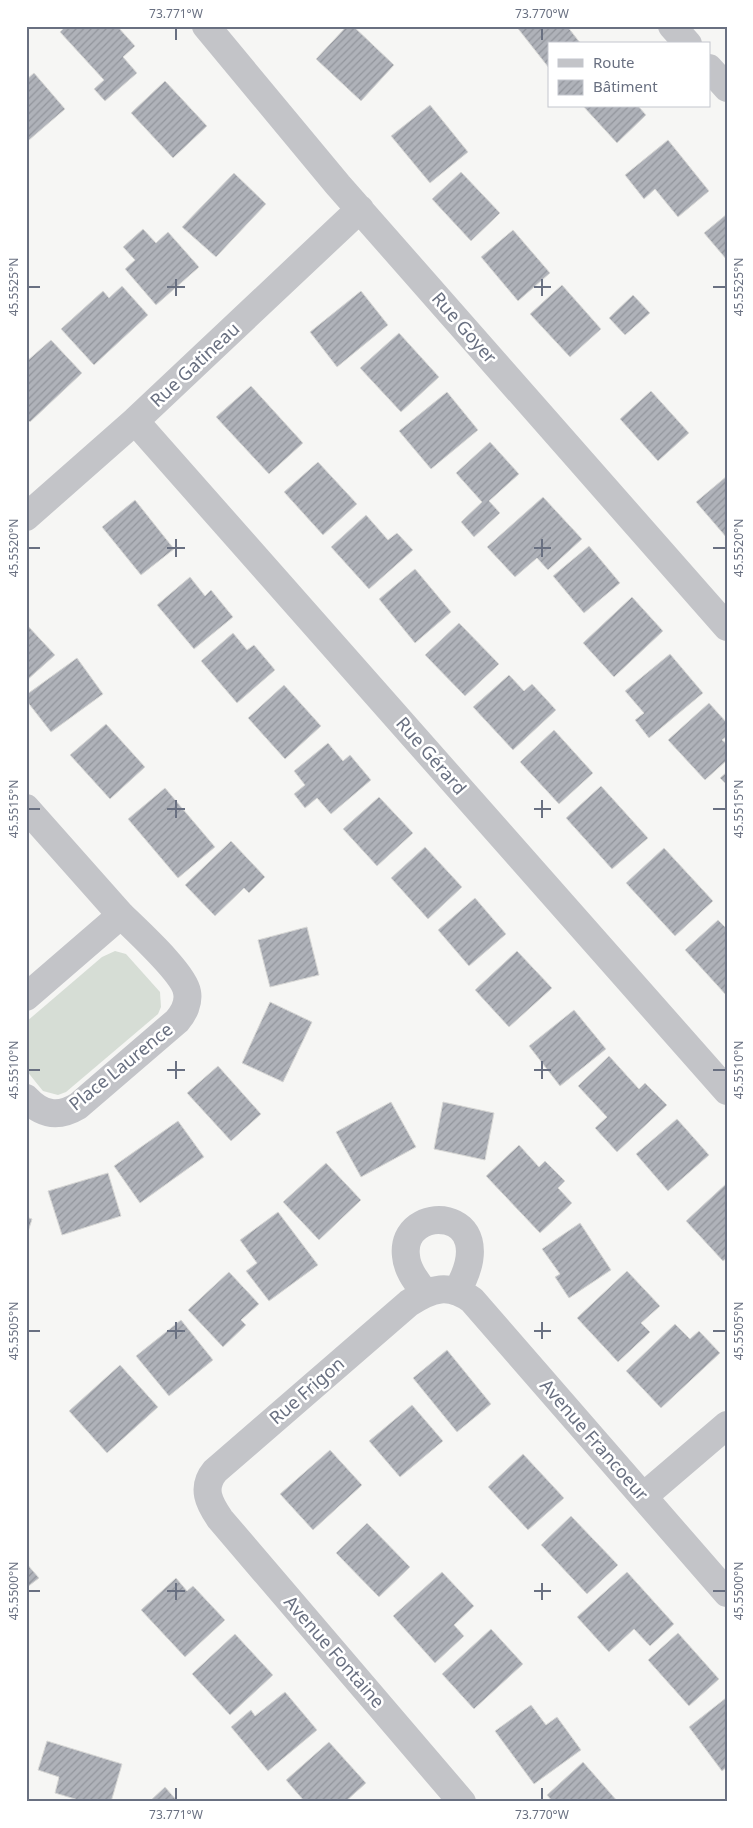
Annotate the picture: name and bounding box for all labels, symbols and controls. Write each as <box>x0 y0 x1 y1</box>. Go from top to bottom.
text: 73.771°W <box>149 5 203 22</box>
text: 73.770°W <box>515 5 569 22</box>
legend <box>548 42 710 108</box>
text: Route <box>593 52 635 72</box>
text: Bâtiment <box>593 76 658 96</box>
text: 45.5525°N <box>5 258 22 316</box>
text: 45.5525°N <box>730 258 747 316</box>
street label: Rue Goyer <box>427 286 503 369</box>
street label: Rue Gatineau <box>144 317 244 412</box>
text: 45.5520°N <box>5 519 22 577</box>
text: 45.5520°N <box>730 519 747 577</box>
street label: Rue Gérard <box>391 711 472 799</box>
text: 45.5515°N <box>5 780 22 838</box>
text: 45.5515°N <box>730 780 747 838</box>
street label: Place Laurence <box>64 1017 177 1115</box>
text: 45.5510°N <box>5 1041 22 1099</box>
text: 45.5510°N <box>730 1041 747 1099</box>
text: 45.5505°N <box>5 1302 22 1360</box>
text: 45.5505°N <box>730 1302 747 1360</box>
street label: Rue Frigon <box>264 1351 349 1429</box>
street label: Avenue Francoeur <box>535 1373 655 1506</box>
text: 45.5500°N <box>5 1562 22 1620</box>
text: 45.5500°N <box>730 1562 747 1620</box>
street label: Avenue Fontaine <box>279 1590 390 1713</box>
text: 73.771°W <box>149 1806 203 1823</box>
text: 73.770°W <box>515 1806 569 1823</box>

